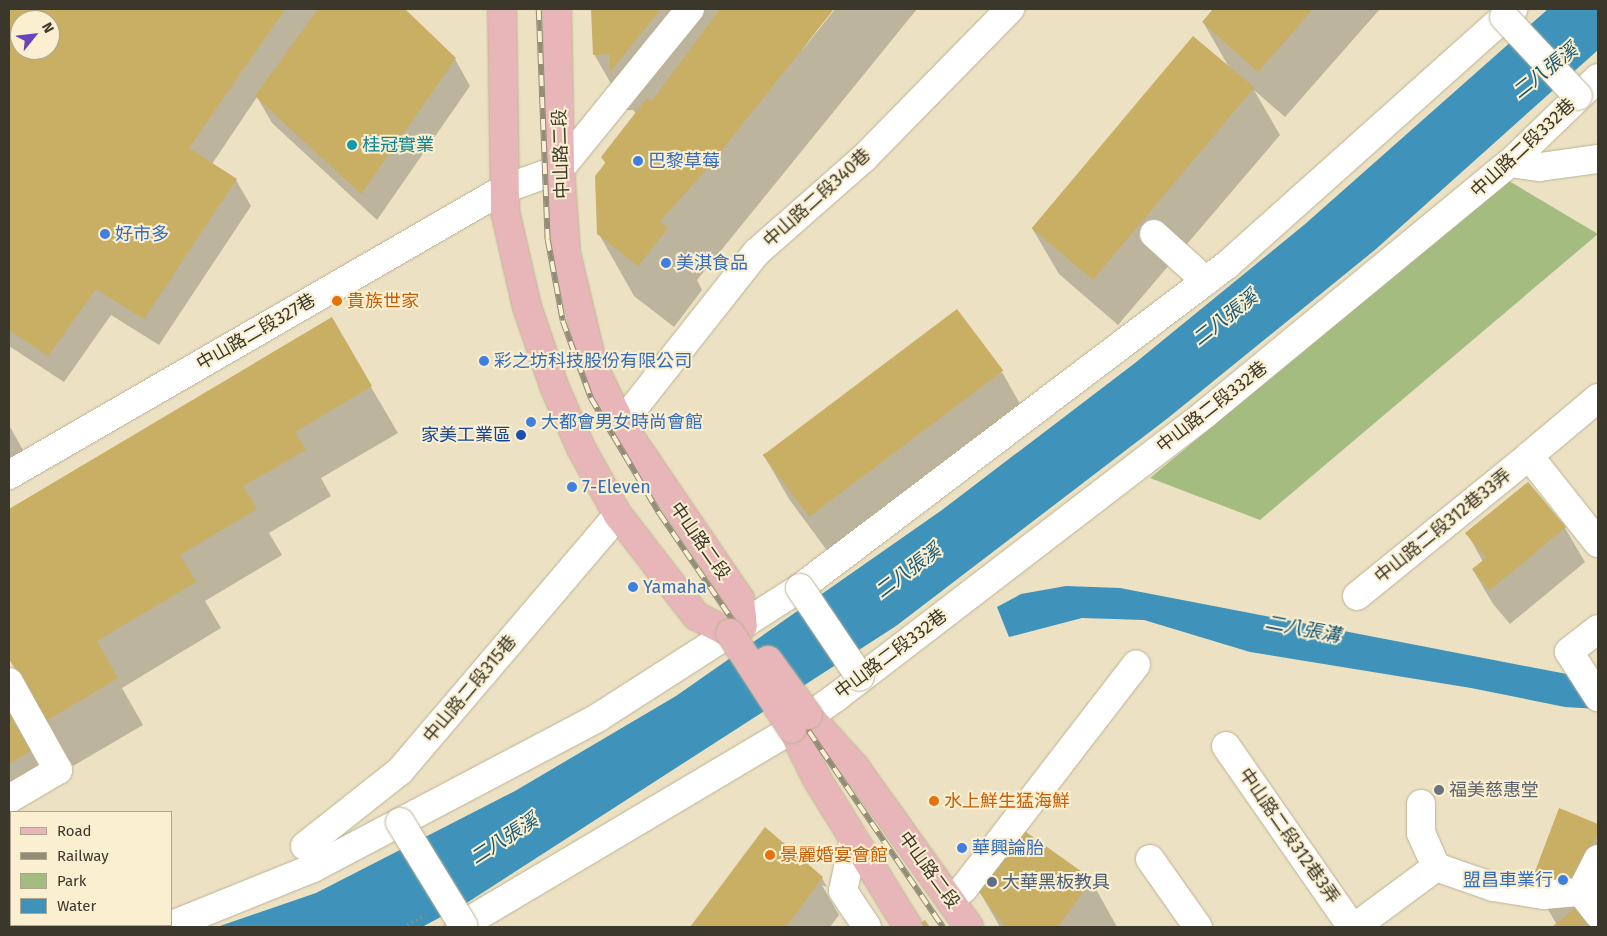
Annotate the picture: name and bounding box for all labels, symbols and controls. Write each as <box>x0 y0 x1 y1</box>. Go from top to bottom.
north arrow <box>10 10 60 60</box>
text: N <box>38 20 57 36</box>
water label: 二八張溪 <box>1508 39 1582 103</box>
street label: 中山路二段332巷 <box>1466 94 1580 202</box>
street label: 中山路二段 <box>549 109 573 199</box>
place label: 桂冠實業 <box>362 134 434 156</box>
marker: 桂冠實業 <box>346 139 358 151</box>
street label: 中山路二段340巷 <box>759 144 875 252</box>
place label: 巴黎草莓 <box>648 150 720 172</box>
marker: 巴黎草莓 <box>632 155 644 167</box>
place label: 好市多 <box>115 223 169 245</box>
marker: 好市多 <box>99 228 111 240</box>
place label: 美淇食品 <box>676 252 748 274</box>
marker: 美淇食品 <box>660 257 672 269</box>
water label: 二八張溪 <box>1188 286 1262 350</box>
street label: 中山路二段327巷 <box>193 289 319 375</box>
place label: 貴族世家 <box>347 290 419 312</box>
marker: 貴族世家 <box>331 295 343 307</box>
place label: 彩之坊科技股份有限公司 <box>494 350 692 372</box>
marker: 彩之坊科技股份有限公司 <box>478 355 490 367</box>
street label: 中山路二段332巷 <box>1152 357 1272 457</box>
place label: 大都會男女時尚會館 <box>541 411 703 433</box>
marker: 大都會男女時尚會館 <box>525 416 537 428</box>
place label: 家美工業區 <box>421 424 511 446</box>
marker: 家美工業區 <box>515 429 527 441</box>
street label: 中山路二段312巷33弄 <box>1370 464 1516 588</box>
place label: 7-Eleven <box>582 476 651 498</box>
marker: 7-Eleven <box>566 481 578 493</box>
street label: 中山路二段 <box>665 498 735 584</box>
water label: 二八張溪 <box>871 539 945 603</box>
place label: Yamaha <box>643 576 707 598</box>
marker: Yamaha <box>627 581 639 593</box>
street label: 中山路二段332巷 <box>831 605 951 703</box>
water label: 二八張溝 <box>1264 611 1342 647</box>
street label: 中山路二段315巷 <box>419 631 521 747</box>
street label: 中山路二段312巷3弄 <box>1234 764 1344 908</box>
place label: 福美慈惠堂 <box>1449 779 1539 801</box>
marker: 福美慈惠堂 <box>1433 784 1445 796</box>
place label: 水上鮮生猛海鮮 <box>944 790 1070 812</box>
marker: 水上鮮生猛海鮮 <box>928 795 940 807</box>
water label: 二八張溪 <box>466 809 542 869</box>
legend <box>10 811 172 926</box>
text: Road <box>57 822 92 840</box>
street label: 中山路二段 <box>894 827 964 913</box>
place label: 華興論胎 <box>972 837 1044 859</box>
marker: 華興論胎 <box>956 842 968 854</box>
place label: 景麗婚宴會館 <box>780 844 888 866</box>
text: Railway <box>57 847 109 865</box>
marker: 景麗婚宴會館 <box>764 849 776 861</box>
place label: 盟昌車業行 <box>1463 869 1553 891</box>
place label: 大華黑板教具 <box>1002 871 1110 893</box>
text: Park <box>57 872 87 890</box>
marker: 盟昌車業行 <box>1557 874 1569 886</box>
marker: 大華黑板教具 <box>986 876 998 888</box>
text: Water <box>57 897 96 915</box>

